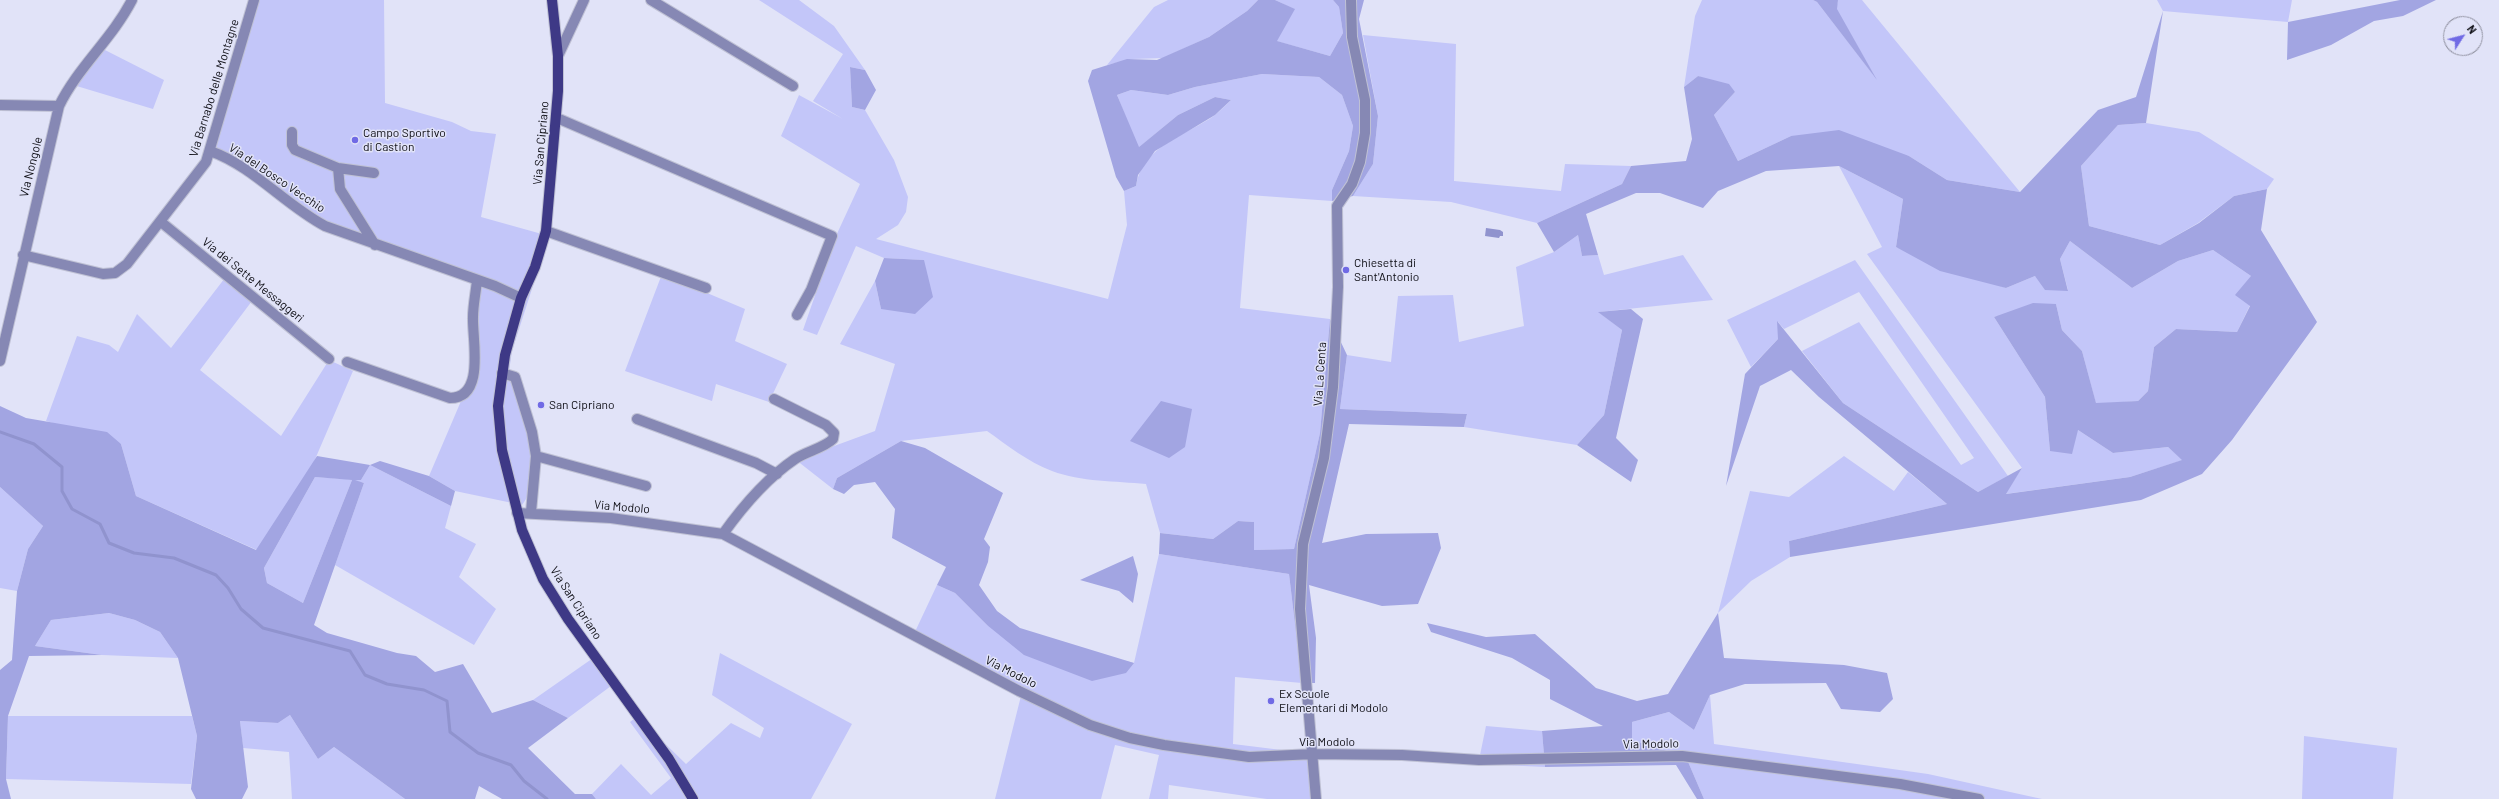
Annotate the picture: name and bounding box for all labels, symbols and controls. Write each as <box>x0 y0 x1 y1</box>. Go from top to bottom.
north arrow <box>2443 16 2483 56</box>
street label: Via Barnabo delle Montagne <box>186 17 242 159</box>
text: N <box>2465 22 2480 36</box>
street label: Via San Cipriano <box>530 100 552 186</box>
place label: Campo Sportivo di Castion <box>363 126 446 154</box>
street label: Via Nongole <box>17 135 45 199</box>
marker: Campo Sportivo di Castion <box>350 135 360 145</box>
street label: Via del Bosco Vecchio <box>226 140 328 216</box>
street label: Via dei Sette Messaggeri <box>199 235 307 325</box>
place label: Chiesetta di Sant'Antonio <box>1354 256 1419 284</box>
marker: Chiesetta di Sant'Antonio <box>1341 265 1351 275</box>
street label: Via La Centa <box>1311 341 1329 407</box>
place label: San Cipriano <box>549 398 614 412</box>
marker: San Cipriano <box>536 400 546 410</box>
street label: Via Modolo <box>593 497 651 517</box>
street label: Via San Cipriano <box>547 564 605 642</box>
street label: Via Modolo <box>983 653 1039 691</box>
place label: Ex Scuole Elementari di Modolo <box>1279 687 1388 715</box>
marker: Ex Scuole Elementari di Modolo <box>1266 696 1276 706</box>
street label: Via Modolo <box>1299 735 1355 749</box>
street label: Via Modolo <box>1623 736 1679 752</box>

